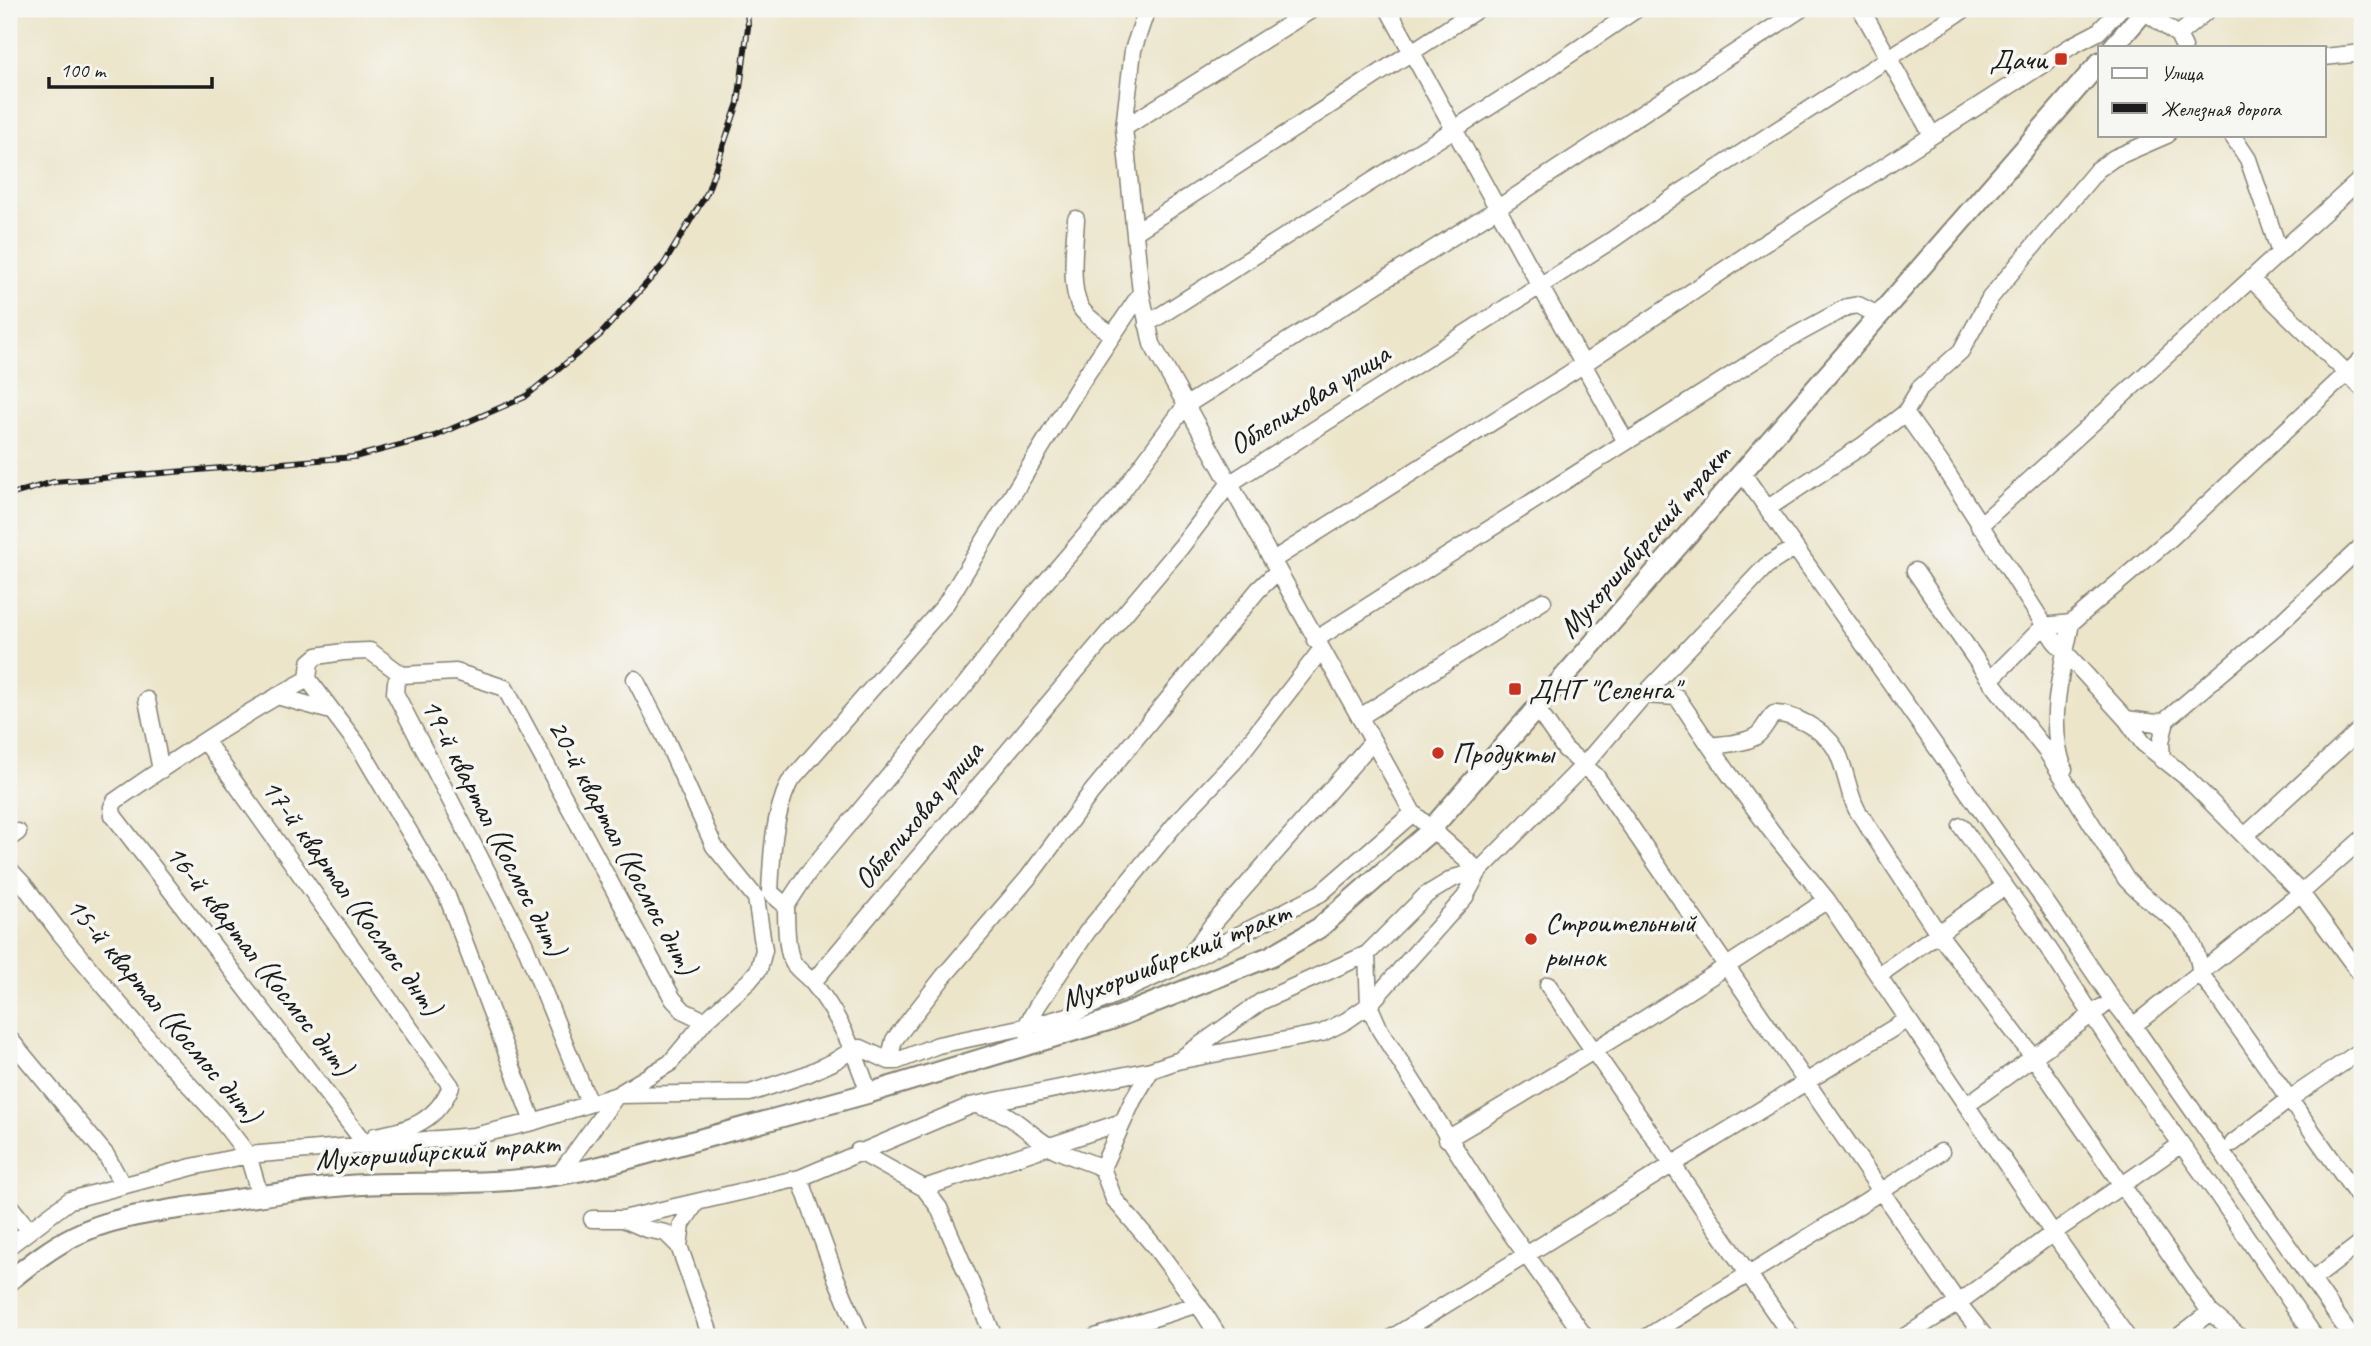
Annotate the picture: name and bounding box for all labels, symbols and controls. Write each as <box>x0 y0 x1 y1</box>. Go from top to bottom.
place label: Дачи <box>1990 40 2049 78</box>
scale bar <box>49 46 212 90</box>
legend <box>2098 46 2326 136</box>
marker: Дачи <box>2053 51 2069 67</box>
text: 100 m <box>60 57 107 83</box>
text: Улица <box>2161 60 2204 86</box>
text: Железная дорога <box>2161 96 2282 122</box>
street label: Облепиховая улица <box>1222 334 1398 463</box>
street label: Мухоршибирский тракт <box>1550 434 1740 646</box>
place label: ДНТ "Селенга" <box>1529 670 1685 708</box>
marker: ДНТ "Селенга" <box>1507 681 1523 697</box>
street label: 19-й квартал (Космос днт) <box>412 692 576 964</box>
street label: 20-й квартал (Космос днт) <box>539 712 708 983</box>
street label: Облепиховая улица <box>845 731 992 897</box>
place label: Продукты <box>1452 734 1556 772</box>
marker: Продукты <box>1430 745 1446 761</box>
street label: 17-й квартал (Космос днт) <box>253 771 452 1025</box>
street label: 16-й квартал (Космос днт) <box>157 836 364 1085</box>
street label: 15-й квартал (Космос днт) <box>58 889 271 1133</box>
street label: Мухоршибирский тракт <box>1055 892 1298 1019</box>
place label: Строительный рынок <box>1545 903 1697 975</box>
marker: Строительный рынок <box>1523 931 1539 947</box>
street label: Мухоршибирский тракт <box>314 1123 563 1178</box>

